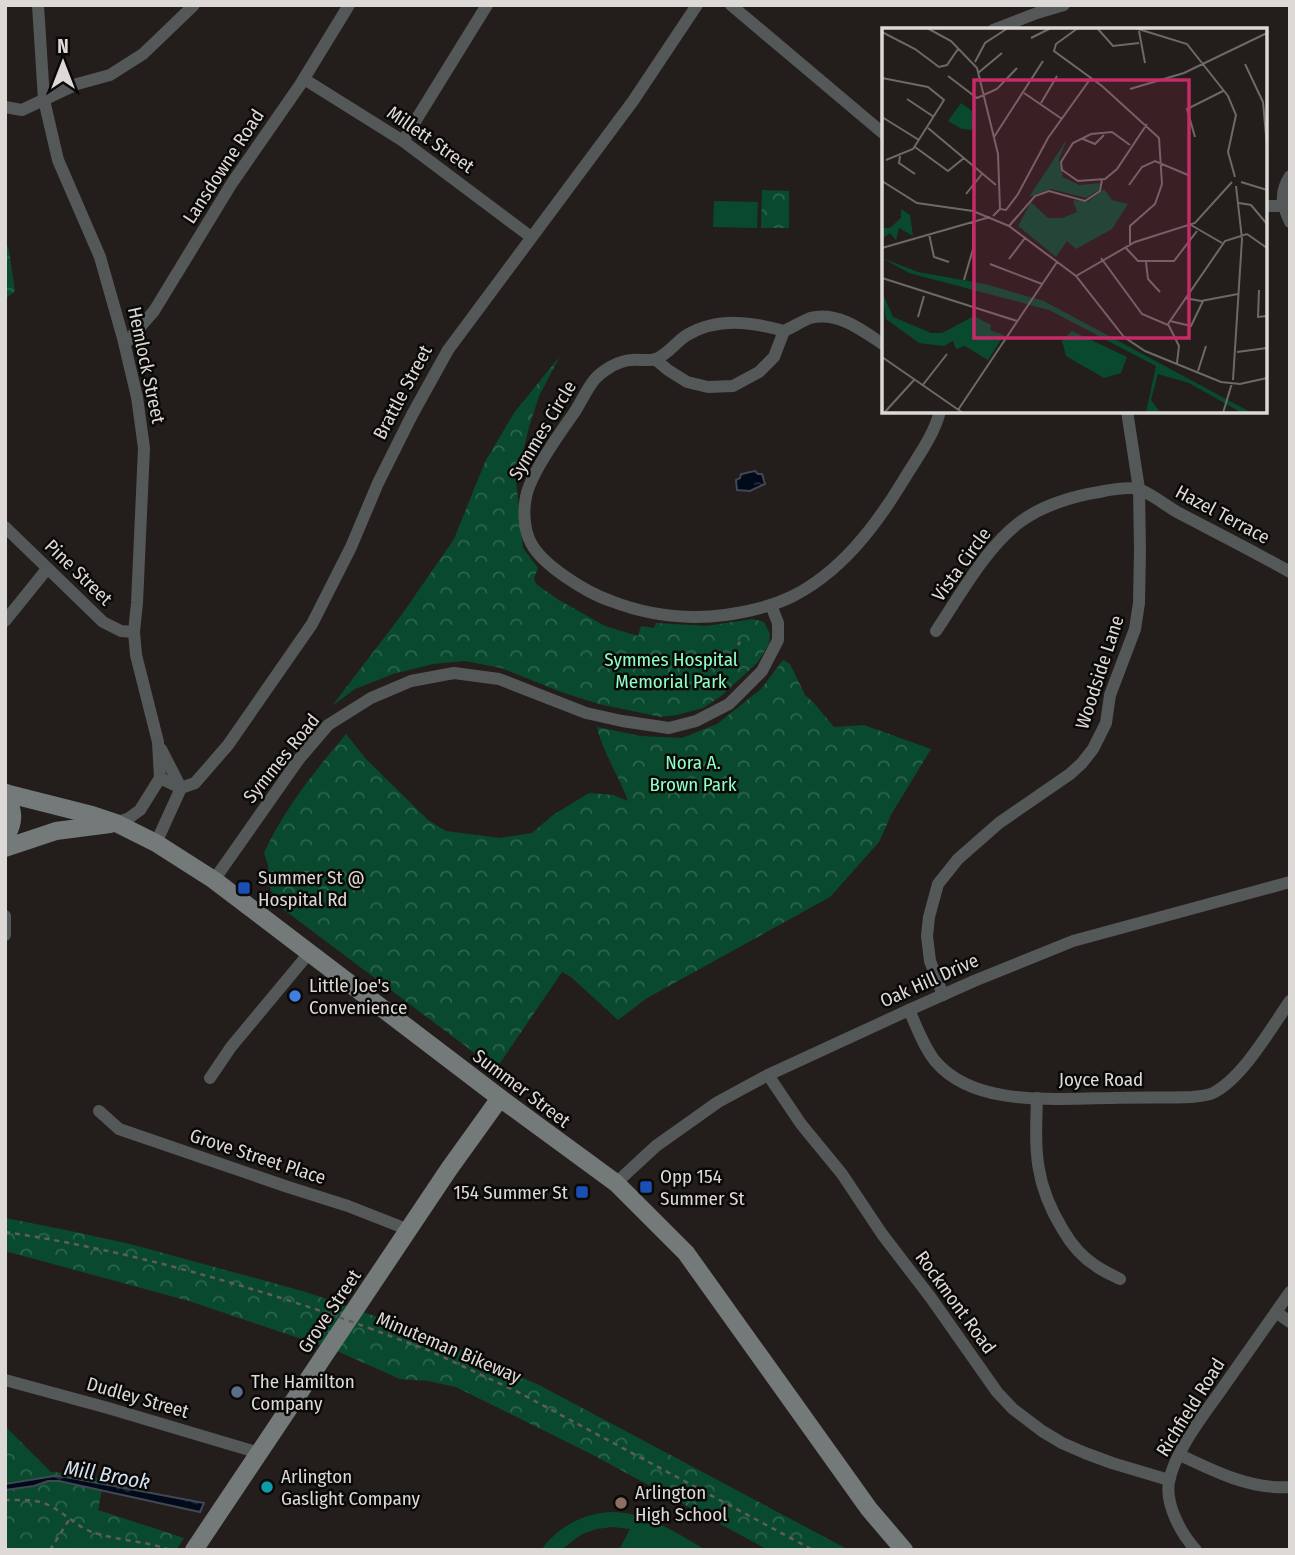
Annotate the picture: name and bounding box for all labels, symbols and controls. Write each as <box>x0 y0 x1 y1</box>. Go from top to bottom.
north arrow <box>28 28 98 98</box>
inset map <box>882 28 1267 413</box>
text: N <box>57 35 69 58</box>
street label: Millett Street <box>383 101 479 178</box>
street label: Lansdowne Road <box>178 105 269 228</box>
street label: Hemlock Street <box>123 305 170 426</box>
street label: Brattle Street <box>368 340 437 443</box>
street label: Symmes Circle <box>504 376 581 484</box>
street label: Hazel Terrace <box>1172 480 1274 549</box>
street label: Vista Circle <box>927 523 996 606</box>
street label: Pine Street <box>40 534 118 611</box>
street label: Woodside Lane <box>1070 612 1129 732</box>
park label: Symmes Hospital Memorial Park <box>604 648 738 693</box>
street label: Symmes Road <box>238 709 324 808</box>
park label: Nora A. Brown Park <box>649 751 737 796</box>
place label: Summer St @ Hospital Rd <box>258 866 365 911</box>
marker: Summer St @ Hospital Rd <box>236 880 252 896</box>
street label: Oak Hill Drive <box>876 949 982 1012</box>
place label: Little Joe's Convenience <box>309 974 407 1019</box>
marker: Little Joe's Convenience <box>287 988 303 1004</box>
street label: Summer Street <box>469 1044 575 1133</box>
street label: Joyce Road <box>1059 1068 1143 1091</box>
street label: Grove Street Place <box>187 1124 329 1189</box>
place label: Opp 154 Summer St <box>660 1165 745 1210</box>
marker: Opp 154 Summer St <box>638 1179 654 1195</box>
place label: 154 Summer St <box>454 1181 569 1204</box>
marker: 154 Summer St <box>574 1184 590 1200</box>
street label: Rockmont Road <box>911 1246 1001 1358</box>
street label: Grove Street <box>293 1264 366 1357</box>
street label: Minuteman Bikeway <box>373 1307 525 1389</box>
street label: Richfield Road <box>1151 1354 1230 1461</box>
place label: The Hamilton Company <box>251 1370 355 1415</box>
street label: Dudley Street <box>84 1372 192 1423</box>
marker: The Hamilton Company <box>229 1384 245 1400</box>
water label: Mill Brook <box>62 1455 152 1495</box>
place label: Arlington Gaslight Company <box>281 1465 421 1510</box>
marker: Arlington Gaslight Company <box>259 1479 275 1495</box>
place label: Arlington High School <box>635 1481 727 1526</box>
marker: Arlington High School <box>613 1495 629 1511</box>

